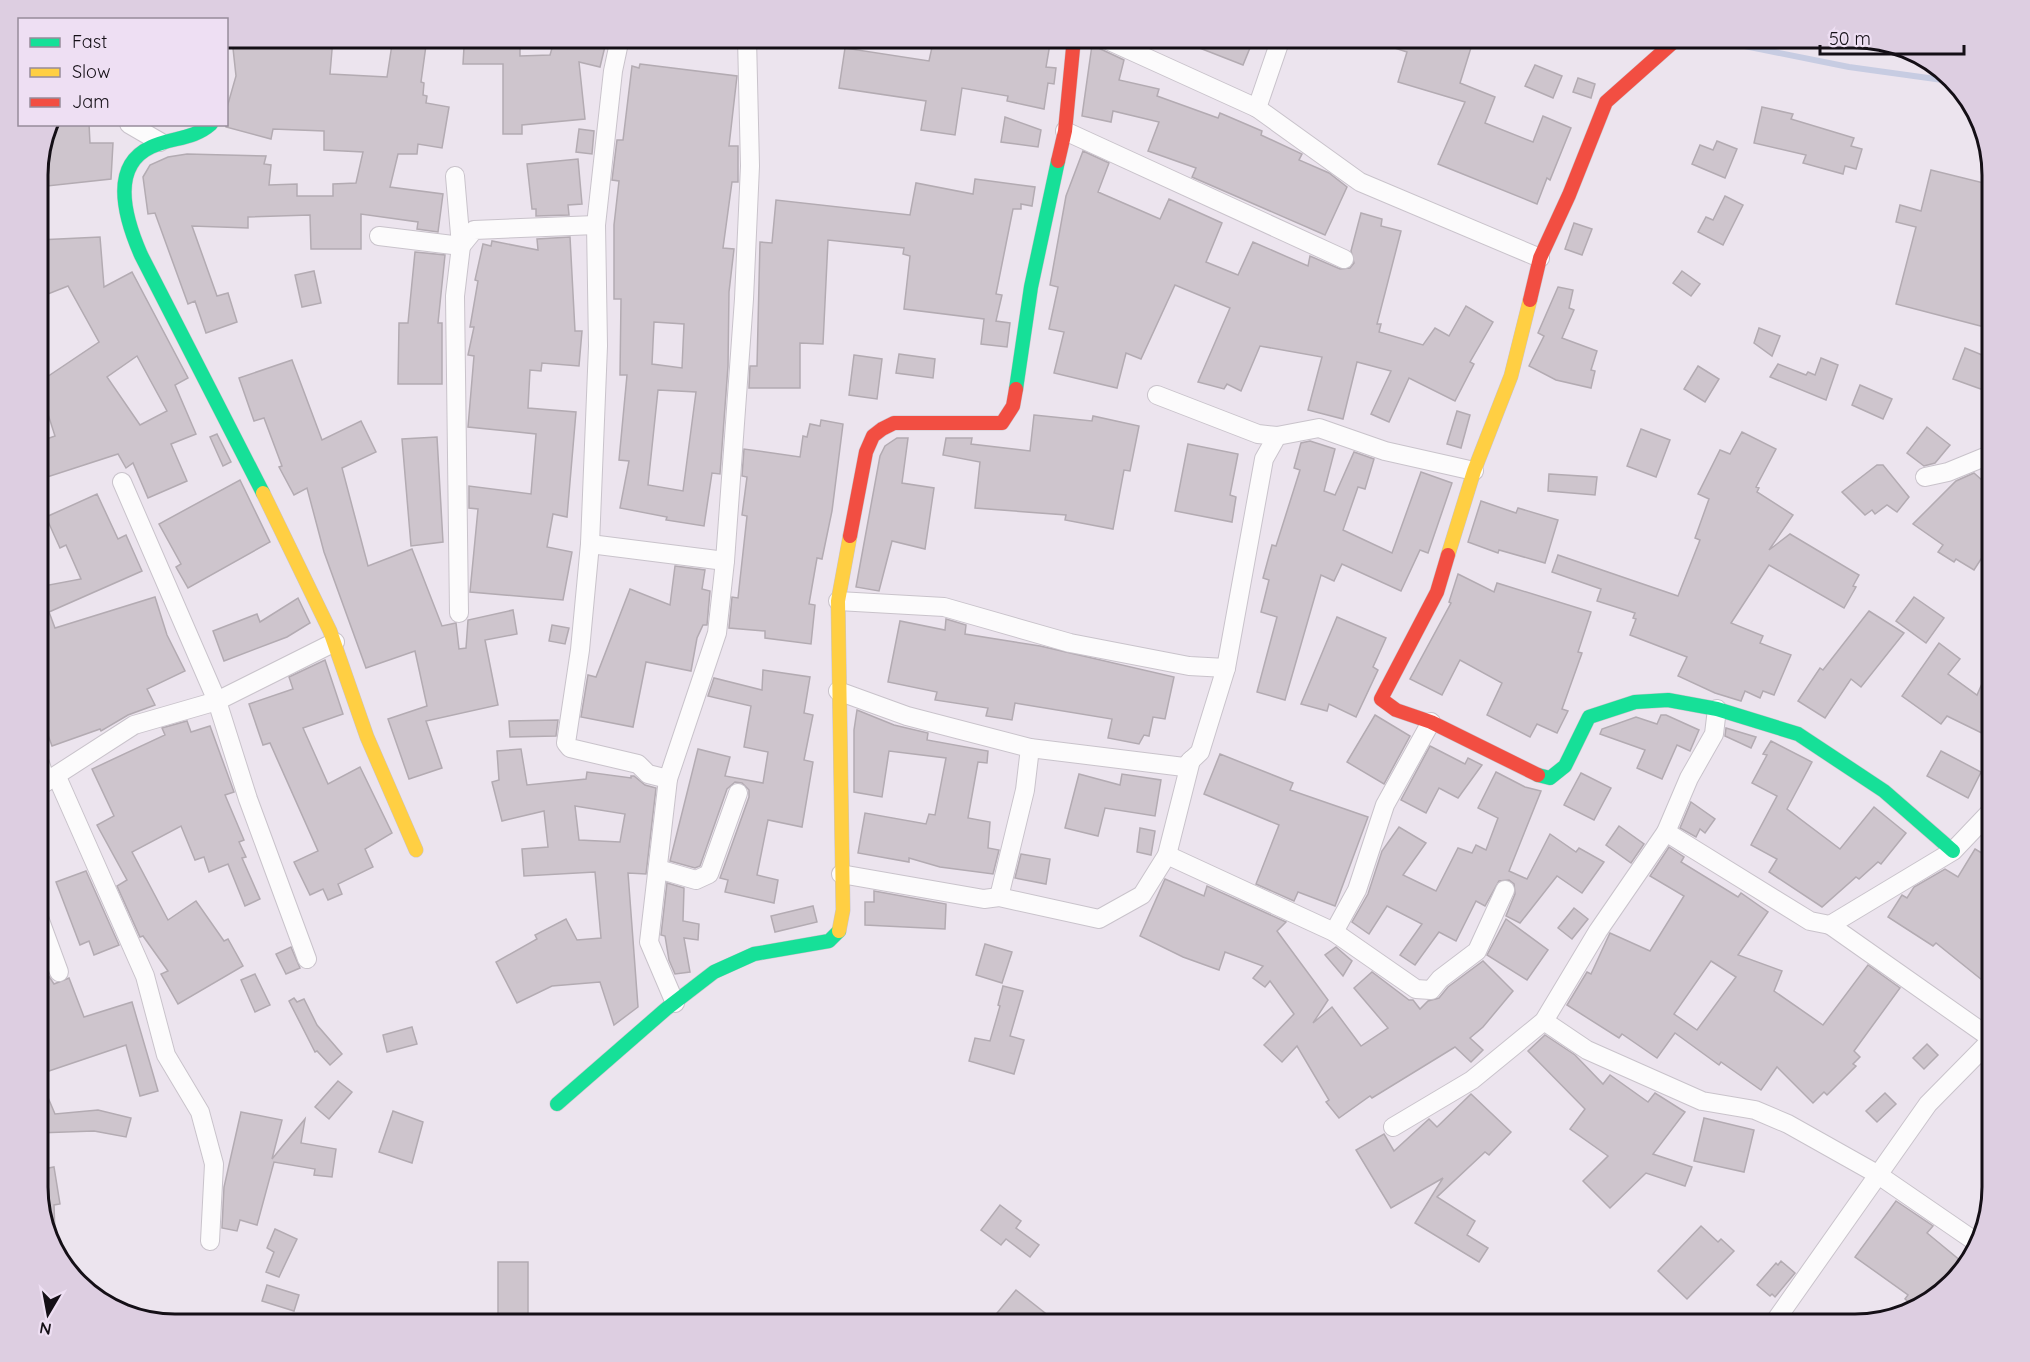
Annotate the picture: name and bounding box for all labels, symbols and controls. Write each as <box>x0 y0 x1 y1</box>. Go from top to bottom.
legend <box>18 18 228 126</box>
scale bar <box>1820 18 1964 56</box>
text: 50 m <box>1829 27 1871 50</box>
text: Fast <box>72 30 107 53</box>
text: Slow <box>72 60 110 83</box>
text: Jam <box>72 90 110 113</box>
north arrow <box>18 1284 78 1344</box>
text: N <box>38 1318 53 1340</box>

